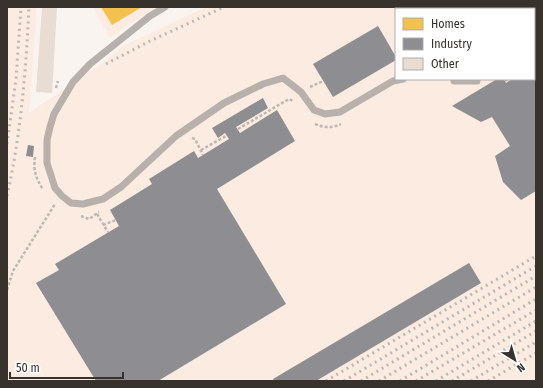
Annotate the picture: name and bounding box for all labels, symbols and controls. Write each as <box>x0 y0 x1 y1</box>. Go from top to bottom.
legend <box>395 8 535 80</box>
text: Homes <box>431 17 465 31</box>
text: Industry <box>431 37 472 51</box>
text: Other <box>431 57 460 71</box>
north arrow <box>495 340 535 380</box>
scale bar <box>10 354 123 380</box>
text: N <box>514 360 527 375</box>
text: 50 m <box>16 361 40 375</box>

